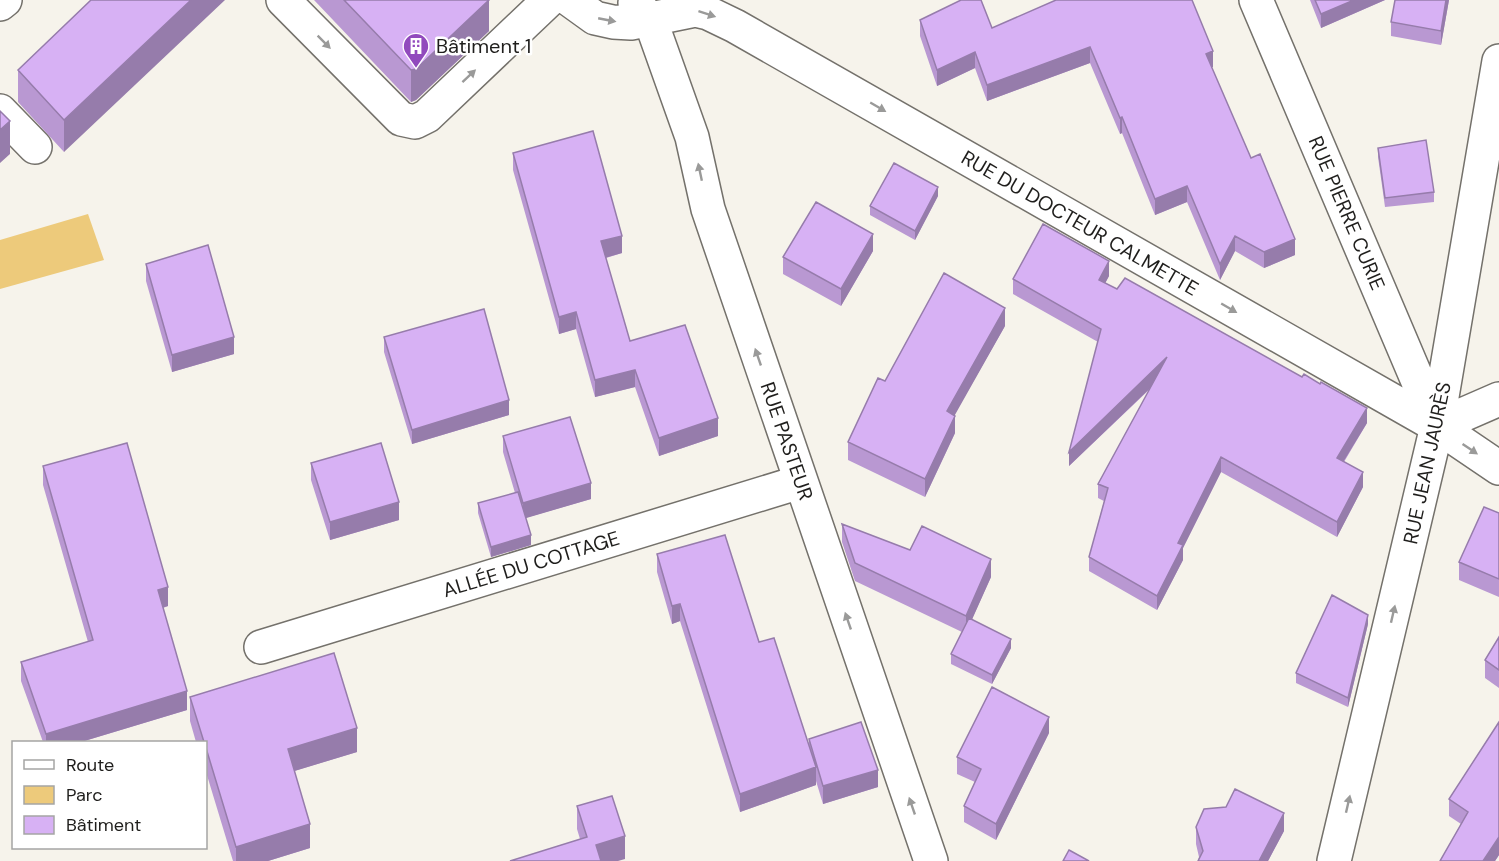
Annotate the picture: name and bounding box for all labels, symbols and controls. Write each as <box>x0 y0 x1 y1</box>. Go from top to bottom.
one-way arrow <box>698 10 716 19</box>
one-way arrow <box>598 16 617 25</box>
building icon: Bâtiment 1 <box>401 31 431 69</box>
place label: Bâtiment 1 <box>436 33 531 59</box>
one-way arrow <box>317 34 331 48</box>
one-way arrow <box>462 69 477 83</box>
one-way arrow <box>869 102 886 112</box>
street label: RUE PIERRE CURIE <box>1303 132 1391 294</box>
street label: RUE DU DOCTEUR CALMETTE <box>957 144 1203 302</box>
one-way arrow <box>694 162 704 181</box>
one-way arrow <box>1221 303 1238 313</box>
one-way arrow <box>753 348 763 366</box>
street label: RUE PASTEUR <box>755 378 819 504</box>
street label: RUE JEAN JAURÈS <box>1397 379 1457 547</box>
one-way arrow <box>1462 443 1478 454</box>
street label: ALLÉE DU COTTAGE <box>440 525 622 603</box>
one-way arrow <box>1388 605 1398 624</box>
one-way arrow <box>843 612 853 630</box>
legend <box>12 741 207 849</box>
text: Route <box>66 753 114 777</box>
text: Parc <box>66 783 102 807</box>
one-way arrow <box>1343 795 1353 813</box>
one-way arrow <box>906 797 916 815</box>
text: Bâtiment <box>66 813 141 837</box>

